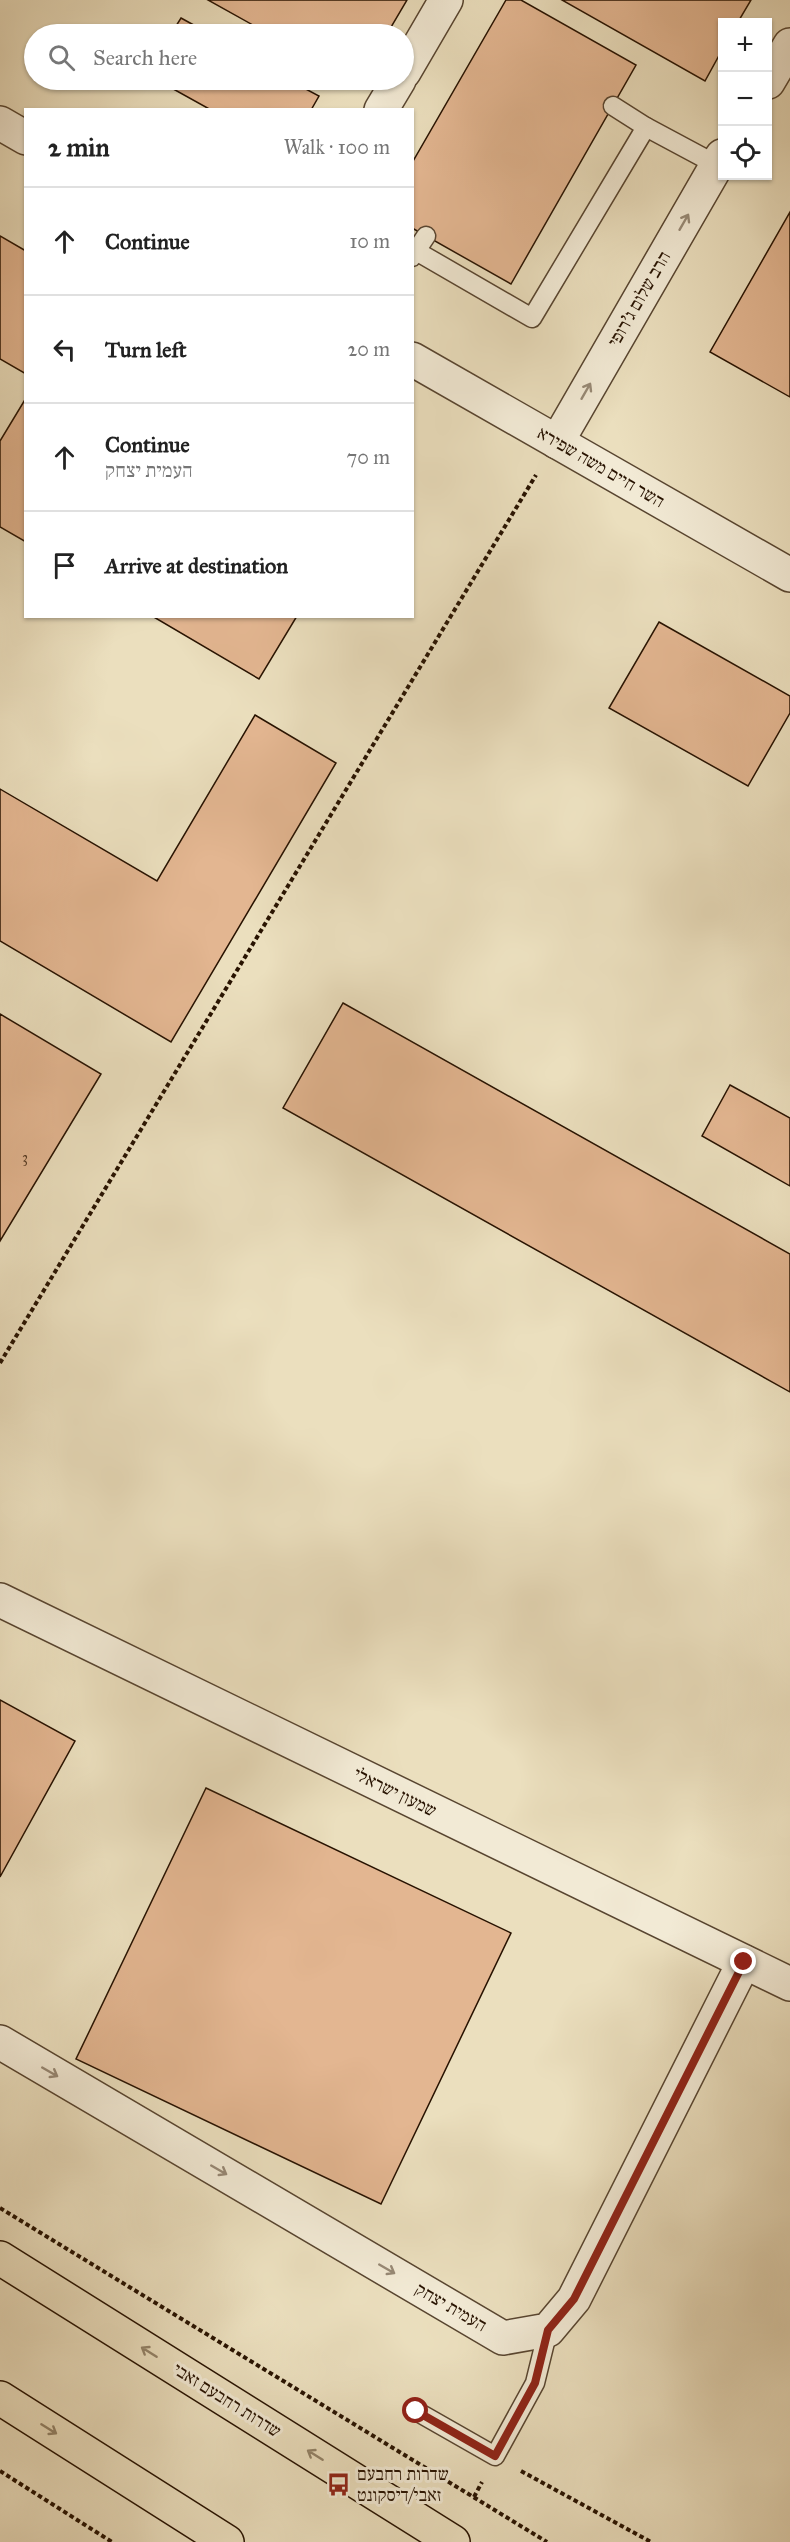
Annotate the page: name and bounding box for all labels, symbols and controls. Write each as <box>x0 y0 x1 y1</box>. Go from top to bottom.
map controls <box>718 18 772 180</box>
button: + <box>718 18 772 72</box>
search box <box>24 24 414 90</box>
icon: search <box>45 41 78 74</box>
text: Search here <box>93 44 197 71</box>
button: − <box>718 72 772 126</box>
button: locate <box>718 126 772 180</box>
text: 2 min <box>48 131 109 163</box>
text: Walk · 100 m <box>284 135 390 159</box>
one-way arrow <box>678 214 690 231</box>
icon: ahead <box>48 225 81 258</box>
text: Continue <box>105 228 190 255</box>
text: 10 m <box>349 229 390 253</box>
street label: הרב שלום ג'רופי <box>603 247 675 351</box>
icon: left <box>48 333 81 366</box>
text: Turn left <box>105 336 187 363</box>
text: 20 m <box>347 337 390 361</box>
one-way arrow <box>580 383 592 400</box>
street label: השר חיים משה שפירא <box>534 422 668 512</box>
text: Continue <box>105 431 190 458</box>
icon: ahead <box>48 441 81 474</box>
text: 70 m <box>347 445 390 469</box>
text: העמית יצחק <box>105 458 193 482</box>
icon: arrive <box>48 549 81 582</box>
text: Arrive at destination <box>105 552 288 579</box>
house number: 3 <box>22 1148 28 1166</box>
street label: שמעון ישראלי <box>350 1762 440 1822</box>
route end <box>730 1948 756 1974</box>
one-way arrow <box>41 2066 58 2078</box>
one-way arrow <box>210 2165 227 2177</box>
one-way arrow <box>378 2264 395 2276</box>
street label: העמית יצחק <box>411 2278 491 2336</box>
one-way arrow <box>141 2345 158 2357</box>
street label: שדרות רחבעם זאבי <box>169 2358 285 2442</box>
route start <box>402 2397 428 2423</box>
one-way arrow <box>41 2423 57 2435</box>
one-way arrow <box>307 2449 324 2461</box>
place label: שדרות רחבעם זאבי/דיסקונט <box>357 2463 449 2506</box>
bus stop icon: שדרות רחבעם זאבי/דיסקונט <box>326 2471 352 2497</box>

